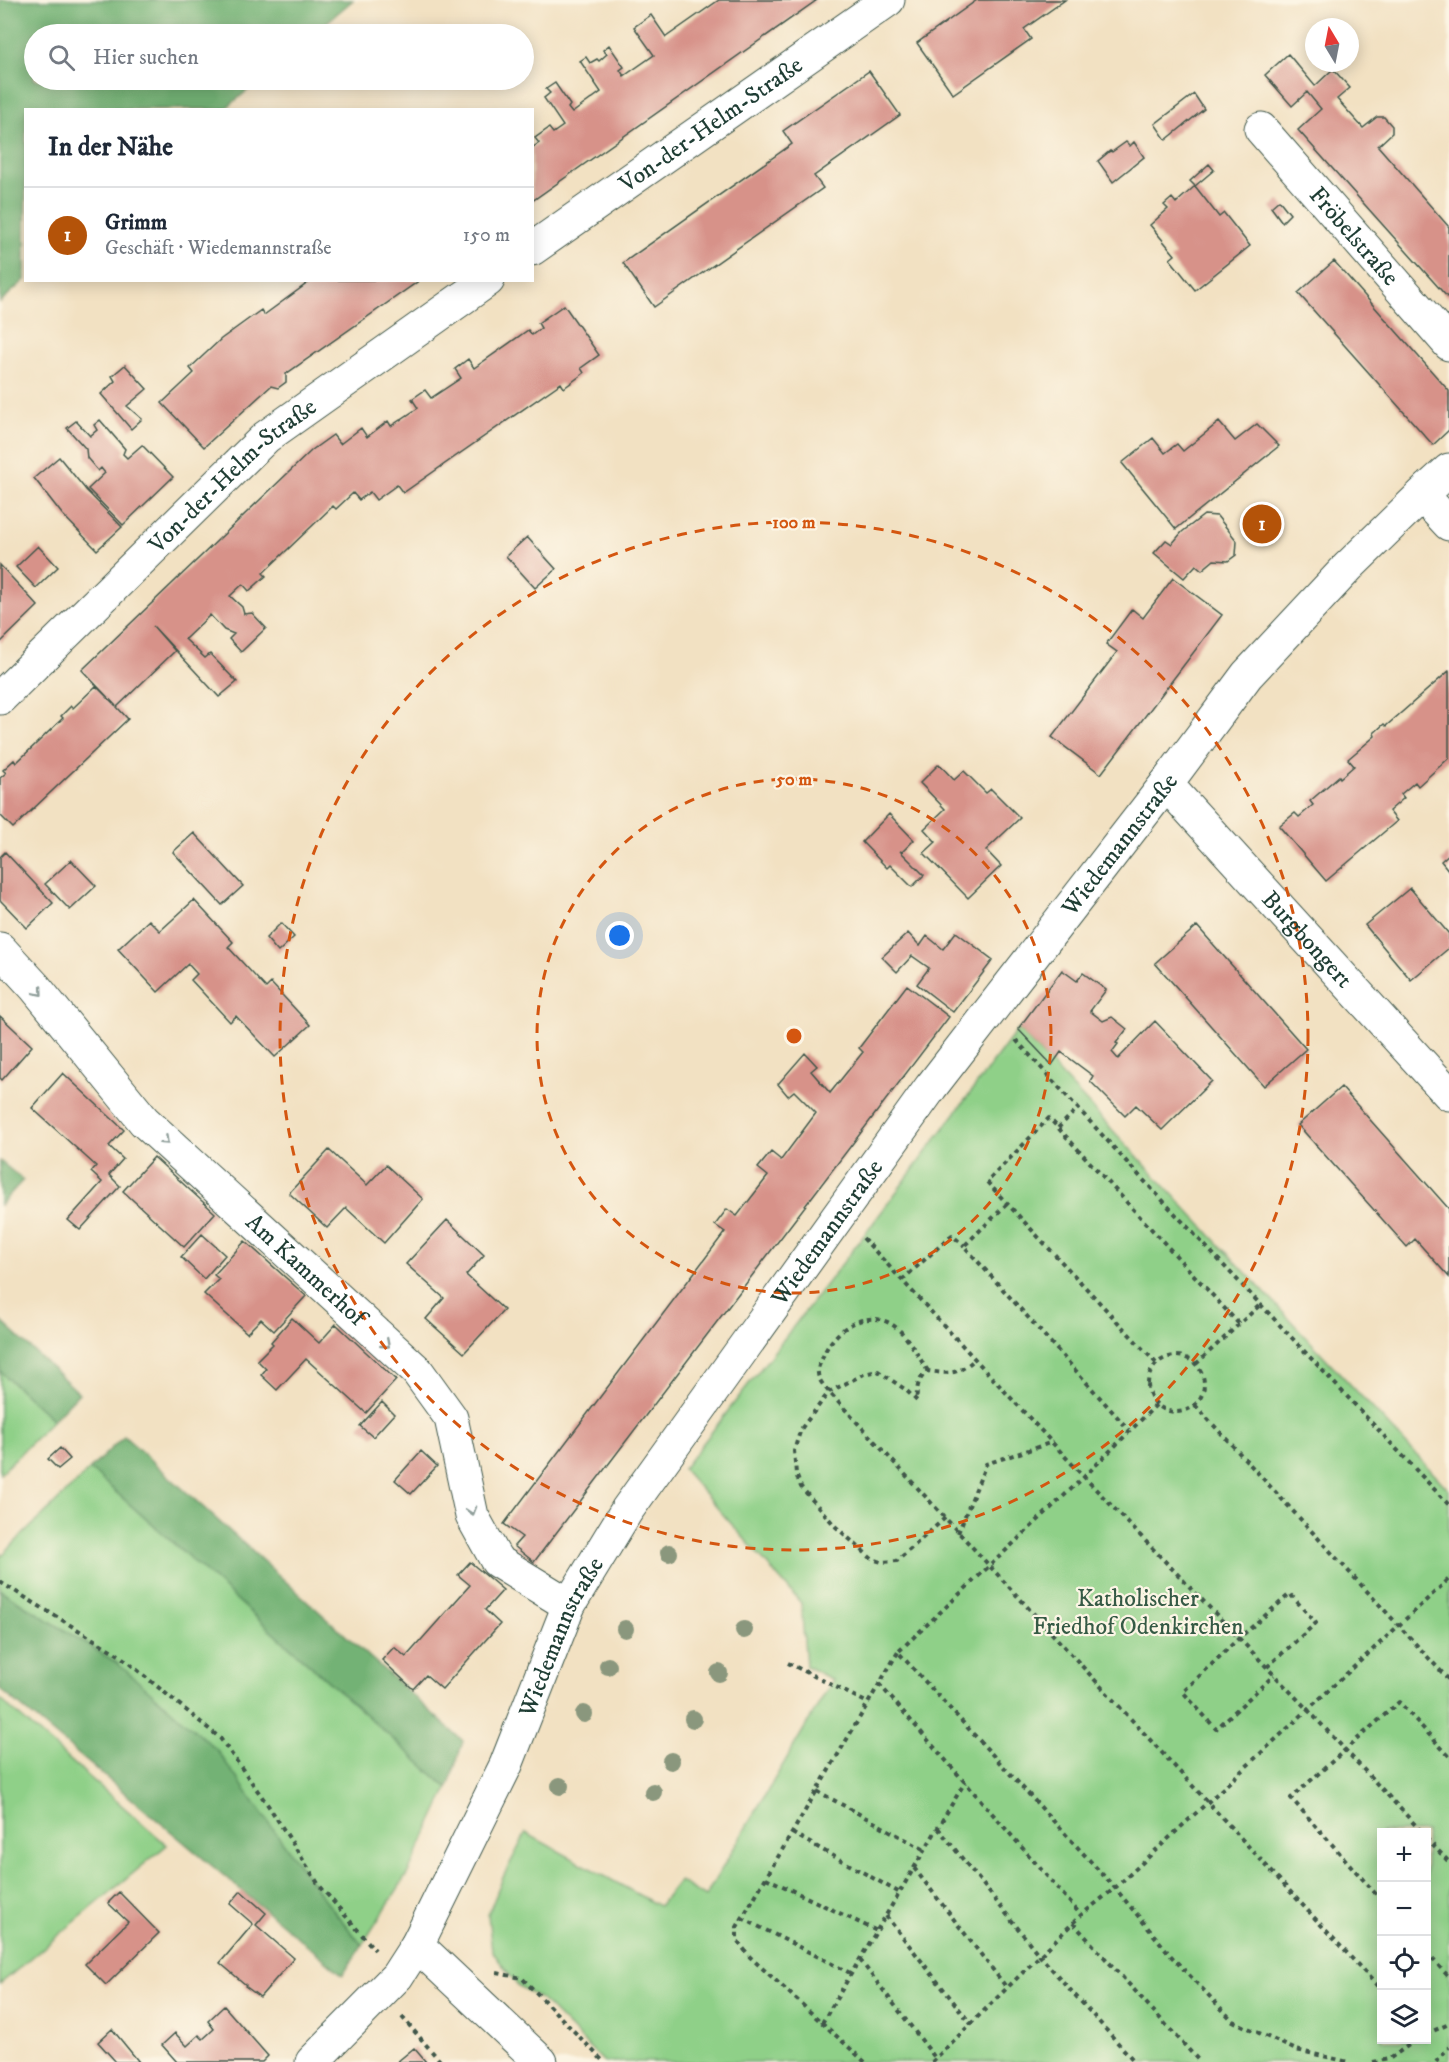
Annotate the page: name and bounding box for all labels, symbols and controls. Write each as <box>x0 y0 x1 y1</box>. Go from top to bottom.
north arrow <box>1305 18 1359 72</box>
search box <box>24 24 534 90</box>
icon: search <box>45 41 78 74</box>
text: Hier suchen <box>93 44 199 71</box>
street label: Von-der-Helm-Straße <box>613 50 809 200</box>
text: In der Nähe <box>48 131 173 164</box>
street label: Fröbelstraße <box>1302 181 1405 292</box>
text: Grimm <box>105 209 167 236</box>
text: 1 <box>64 223 71 248</box>
text: 150 m <box>463 223 510 248</box>
text: Geschäft · Wiedemannstraße <box>105 236 332 261</box>
street label: Von-der-Helm-Straße <box>142 392 323 561</box>
pin: 1 <box>1242 502 1282 546</box>
text: 100 m <box>772 512 816 534</box>
street label: Wiedemannstraße <box>1055 767 1185 923</box>
text: 50 m <box>775 769 812 791</box>
street label: Burgbongert <box>1255 885 1359 995</box>
your location <box>605 921 634 950</box>
one-way arrow <box>32 985 43 996</box>
centre of rings <box>784 1026 804 1046</box>
one-way arrow <box>158 1134 169 1145</box>
street label: Wiedemannstraße <box>764 1154 890 1312</box>
street label: Am Kammerhof <box>239 1208 374 1335</box>
one-way arrow <box>379 1336 390 1347</box>
one-way arrow <box>465 1506 477 1516</box>
street label: Wiedemannstraße <box>512 1552 611 1722</box>
park label: Katholischer Friedhof Odenkirchen <box>1032 1584 1244 1642</box>
map controls <box>1377 1828 1431 2044</box>
button: + <box>1377 1828 1431 1882</box>
button: − <box>1377 1882 1431 1936</box>
button: locate <box>1377 1936 1431 1990</box>
button: layers <box>1377 1990 1431 2044</box>

